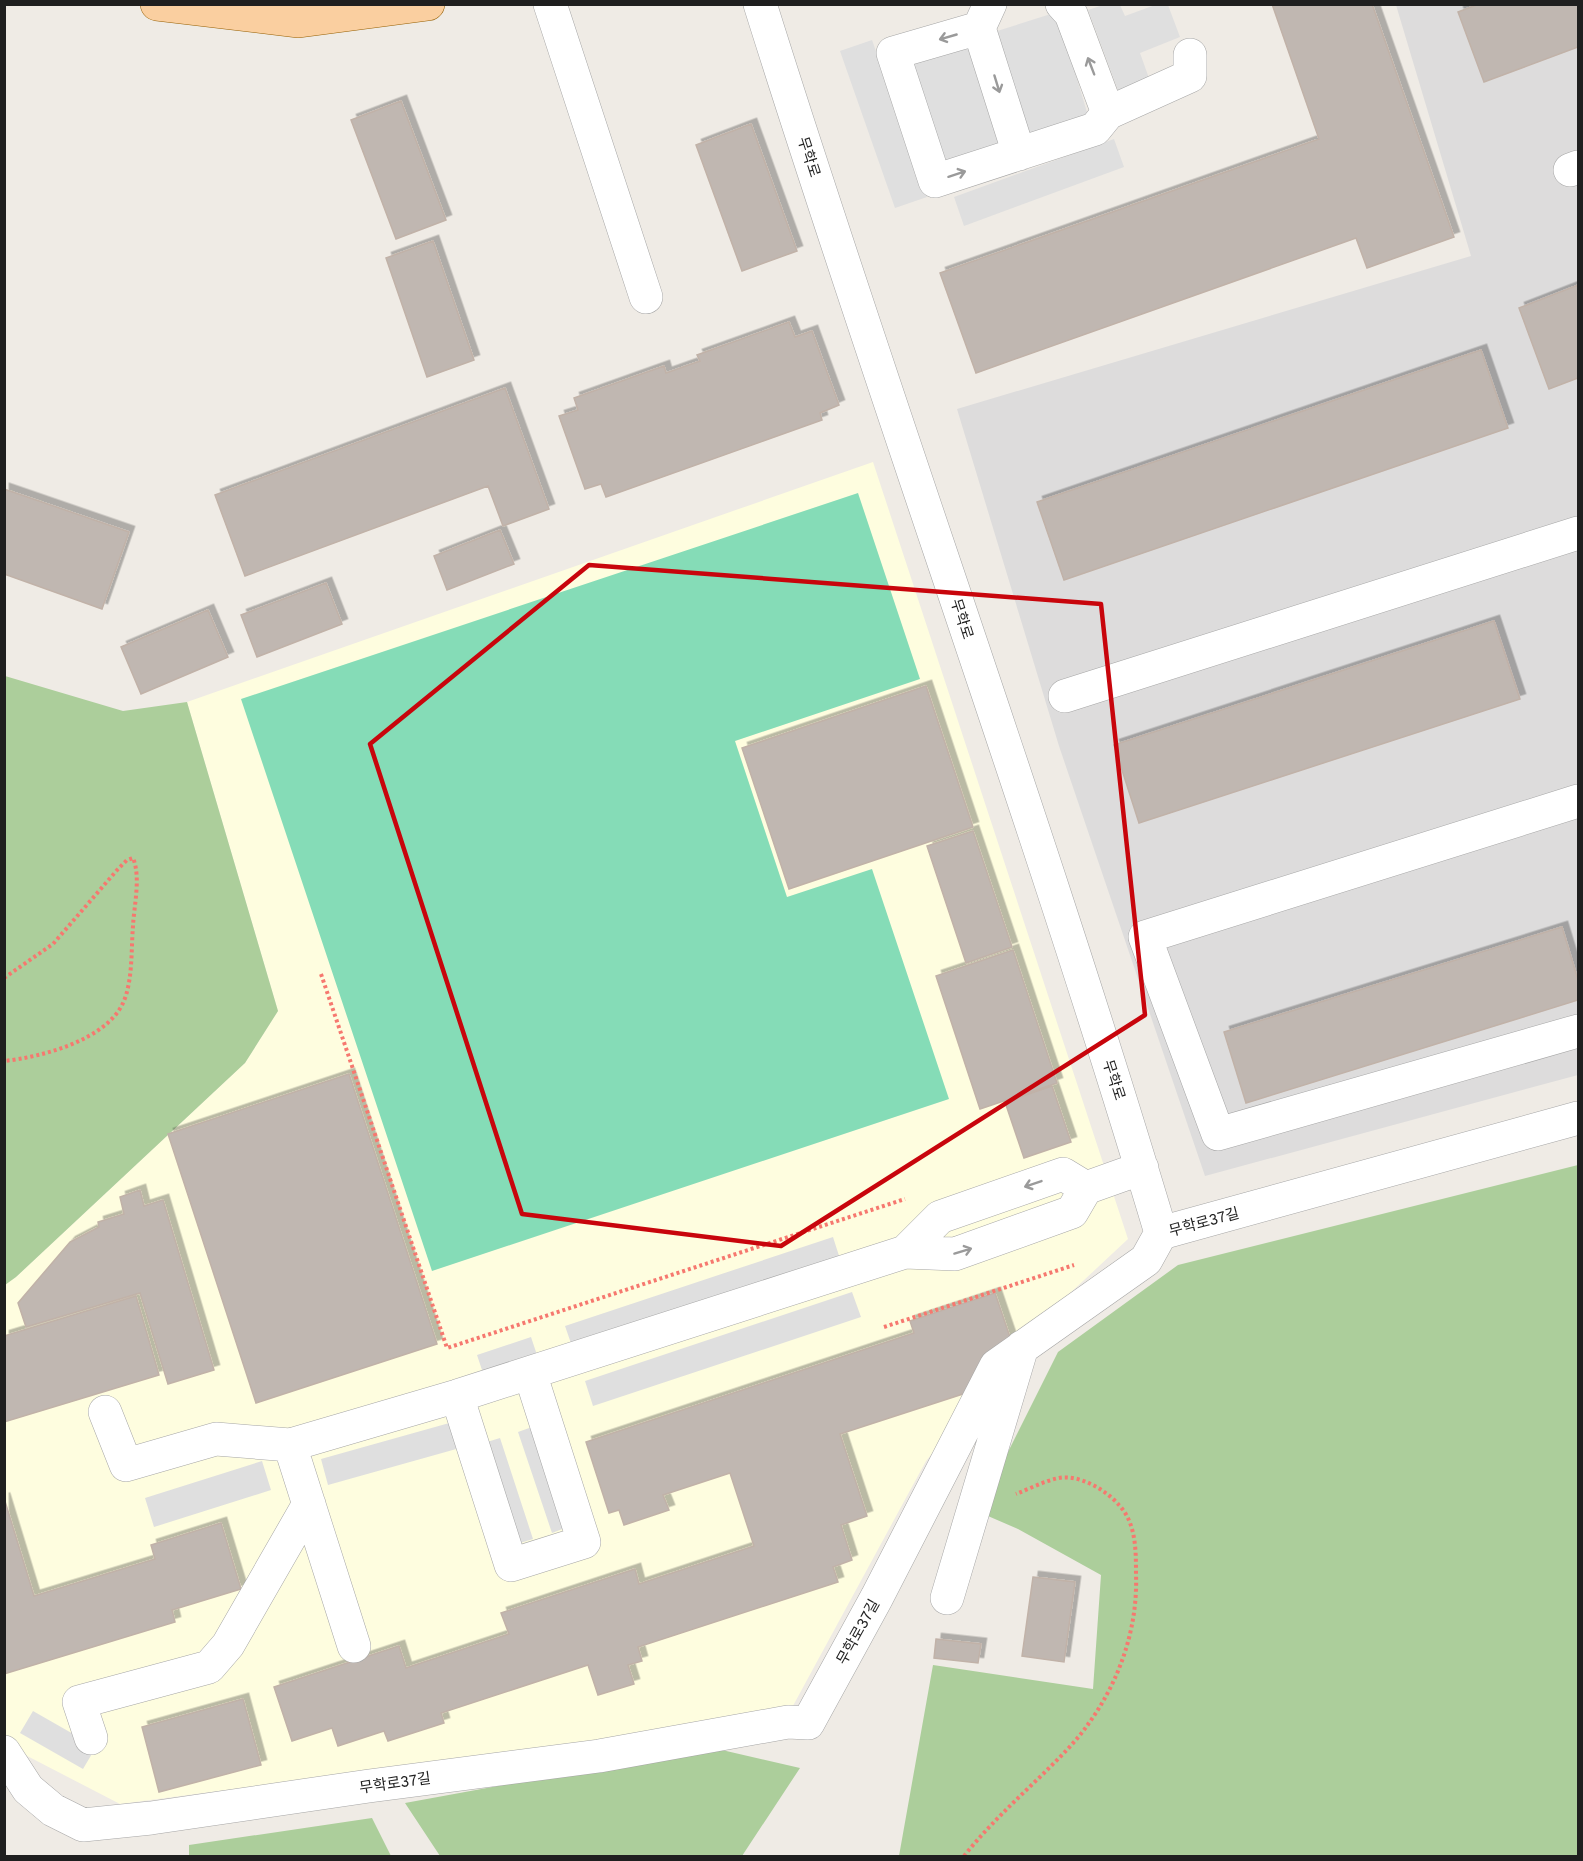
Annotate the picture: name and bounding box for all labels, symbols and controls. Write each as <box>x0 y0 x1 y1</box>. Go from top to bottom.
one-way arrow <box>939 32 958 43</box>
one-way arrow <box>1085 57 1096 76</box>
one-way arrow <box>992 74 1003 93</box>
street label: 무학로 <box>792 135 824 180</box>
one-way arrow <box>947 168 966 179</box>
street label: 무학로 <box>945 597 977 642</box>
street label: 무학로 <box>1097 1058 1129 1103</box>
one-way arrow <box>1024 1180 1043 1191</box>
street label: 무학로37길 <box>1167 1204 1242 1242</box>
one-way arrow <box>953 1245 972 1256</box>
street label: 무학로37길 <box>833 1596 885 1669</box>
street label: 무학로37길 <box>358 1769 432 1799</box>

